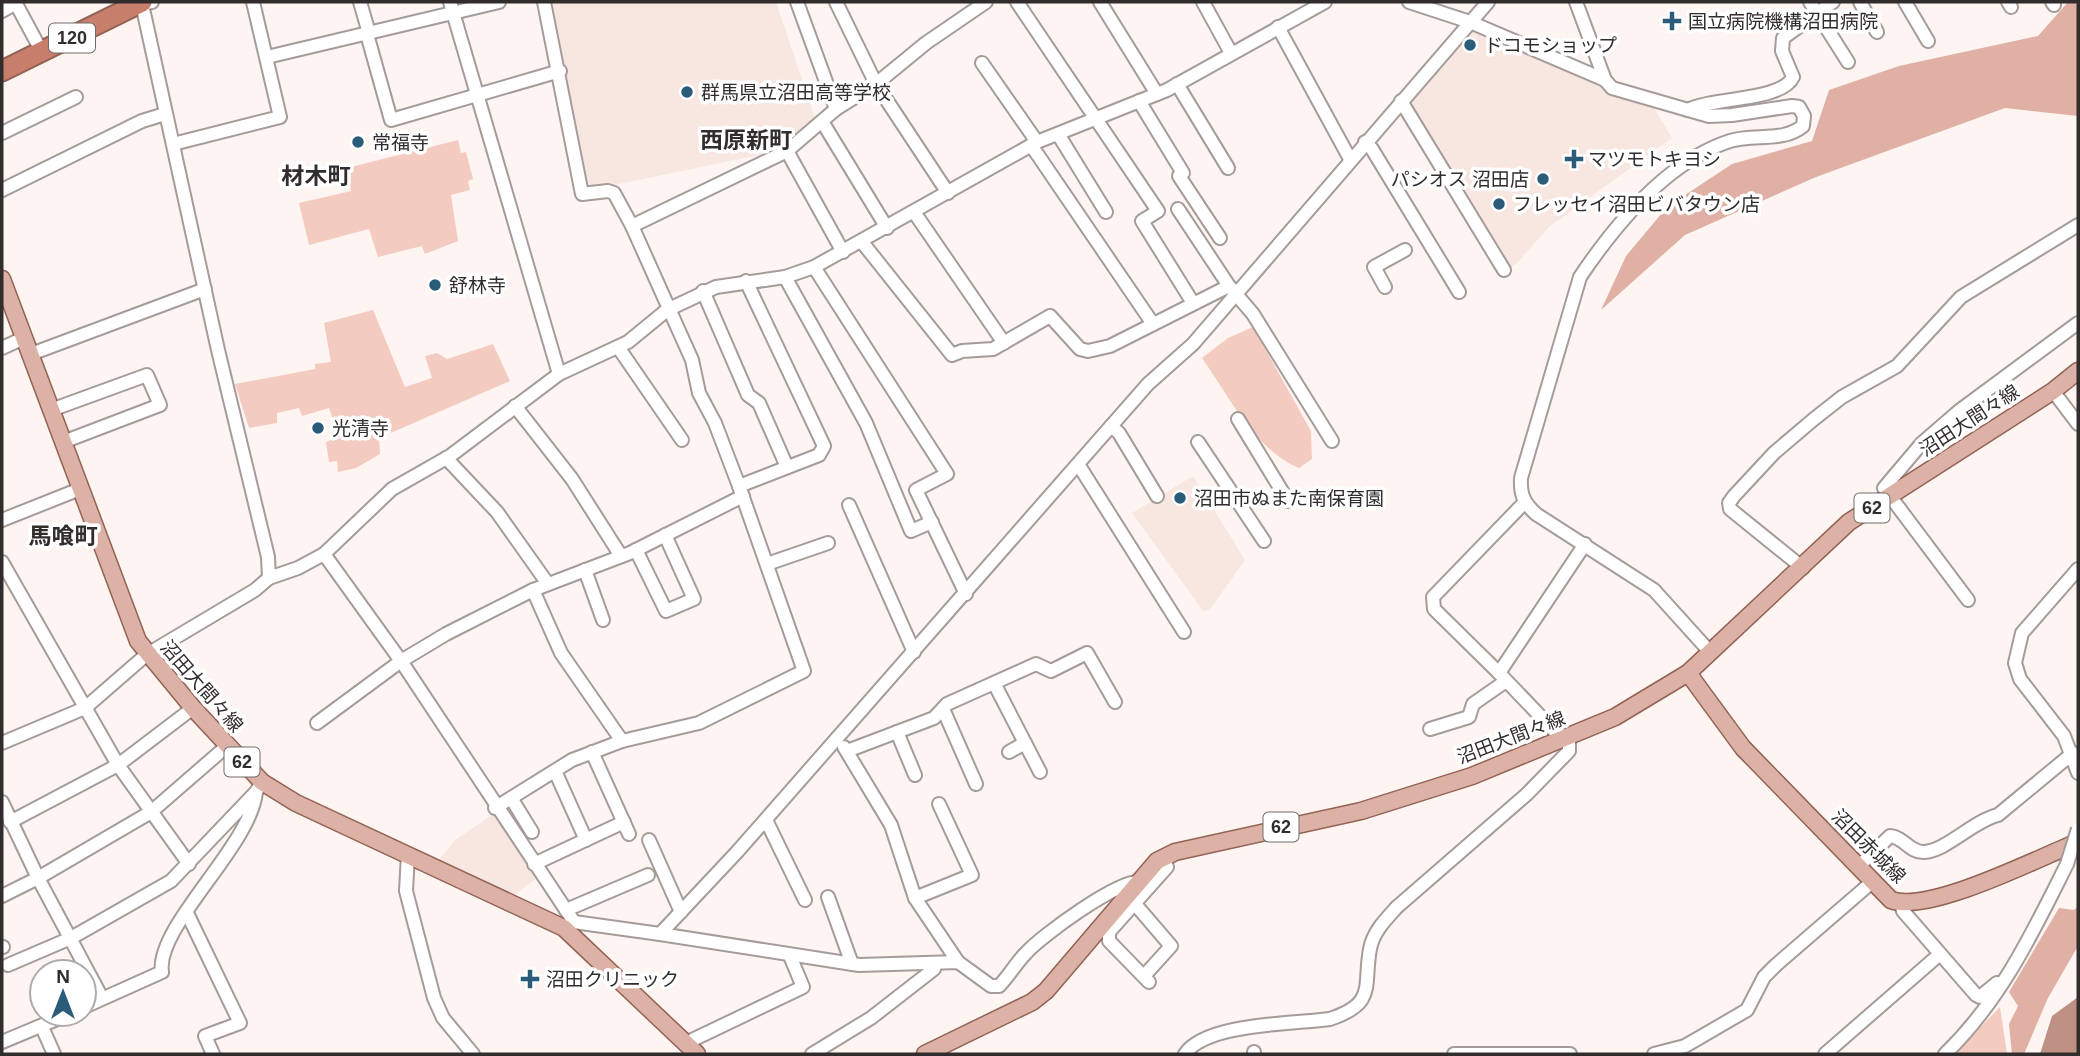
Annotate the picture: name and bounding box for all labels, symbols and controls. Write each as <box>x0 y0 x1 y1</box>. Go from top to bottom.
marker: 国立病院機構沼田病院 <box>1662 11 1682 31</box>
place label: 国立病院機構沼田病院 <box>1688 11 1878 32</box>
road number: 120 <box>49 24 95 52</box>
place label: ドコモショップ <box>1484 35 1617 56</box>
marker: ドコモショップ <box>1462 37 1478 53</box>
place label: 群馬県立沼田高等学校 <box>701 82 891 103</box>
marker: 群馬県立沼田高等学校 <box>679 84 695 100</box>
district label: 西原新町 <box>700 127 792 153</box>
place label: 常福寺 <box>372 132 429 153</box>
marker: 常福寺 <box>350 134 366 150</box>
place label: マツモトキヨシ <box>1588 149 1721 170</box>
marker: マツモトキヨシ <box>1566 151 1582 167</box>
district label: 材木町 <box>282 163 351 189</box>
place label: パシオス 沼田店 <box>1391 169 1529 190</box>
marker: パシオス 沼田店 <box>1535 171 1551 187</box>
place label: フレッセイ沼田ビバタウン店 <box>1513 194 1760 215</box>
marker: フレッセイ沼田ビバタウン店 <box>1491 196 1507 212</box>
place label: 舒林寺 <box>449 275 506 296</box>
marker: 舒林寺 <box>427 277 443 293</box>
street label: 沼田大間々線 <box>1916 381 2023 460</box>
place label: 光清寺 <box>332 418 389 439</box>
marker: 光清寺 <box>310 420 326 436</box>
place label: 沼田市ぬまた南保育園 <box>1194 488 1384 509</box>
marker: 沼田市ぬまた南保育園 <box>1172 490 1188 506</box>
road number: 62 <box>1854 494 1890 522</box>
district label: 馬喰町 <box>29 523 98 549</box>
street label: 沼田大間々線 <box>156 636 247 736</box>
street label: 沼田大間々線 <box>1454 707 1568 768</box>
road number: 62 <box>224 748 260 776</box>
street label: 沼田赤城線 <box>1828 805 1910 887</box>
road number: 62 <box>1264 812 1298 842</box>
north arrow <box>28 958 98 1028</box>
text: N <box>56 966 70 987</box>
marker: 沼田クリニック <box>520 969 540 989</box>
place label: 沼田クリニック <box>546 969 679 990</box>

